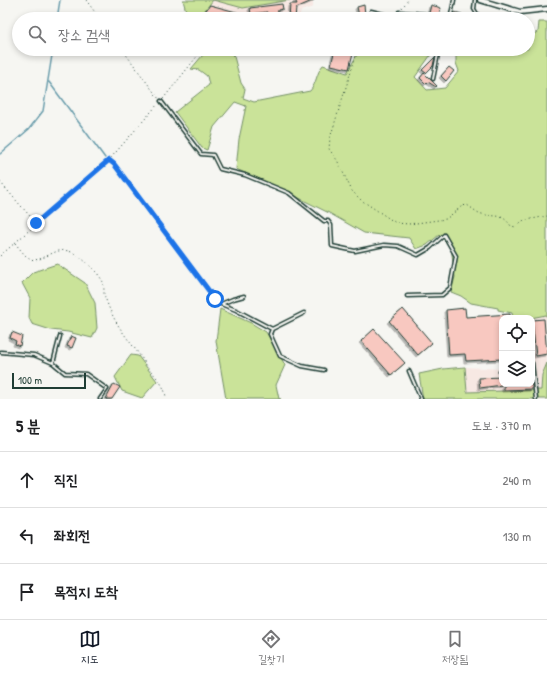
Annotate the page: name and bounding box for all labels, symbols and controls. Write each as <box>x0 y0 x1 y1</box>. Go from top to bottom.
search box <box>12 12 535 56</box>
icon: search <box>26 23 48 45</box>
text: 장소 검색 <box>58 24 110 45</box>
route end <box>27 214 45 232</box>
route start <box>206 290 224 308</box>
map controls <box>499 315 535 387</box>
button: locate <box>499 315 535 351</box>
button: layers <box>499 351 535 387</box>
scale bar <box>12 371 86 390</box>
text: 100 m <box>18 373 42 387</box>
text: 5 분 <box>16 414 41 437</box>
text: 도보 · 370 m <box>472 416 531 434</box>
icon: ahead <box>16 469 38 491</box>
text: 직진 <box>54 469 78 490</box>
text: 240 m <box>502 471 531 489</box>
icon: left <box>16 525 38 547</box>
text: 좌회전 <box>54 525 90 546</box>
text: 130 m <box>503 527 531 545</box>
icon: arrive <box>16 581 38 603</box>
text: 목적지 도착 <box>54 581 118 602</box>
tab: 지도 <box>79 628 101 667</box>
tab: 길찾기 <box>258 628 284 667</box>
tab: 저장됨 <box>442 628 468 667</box>

